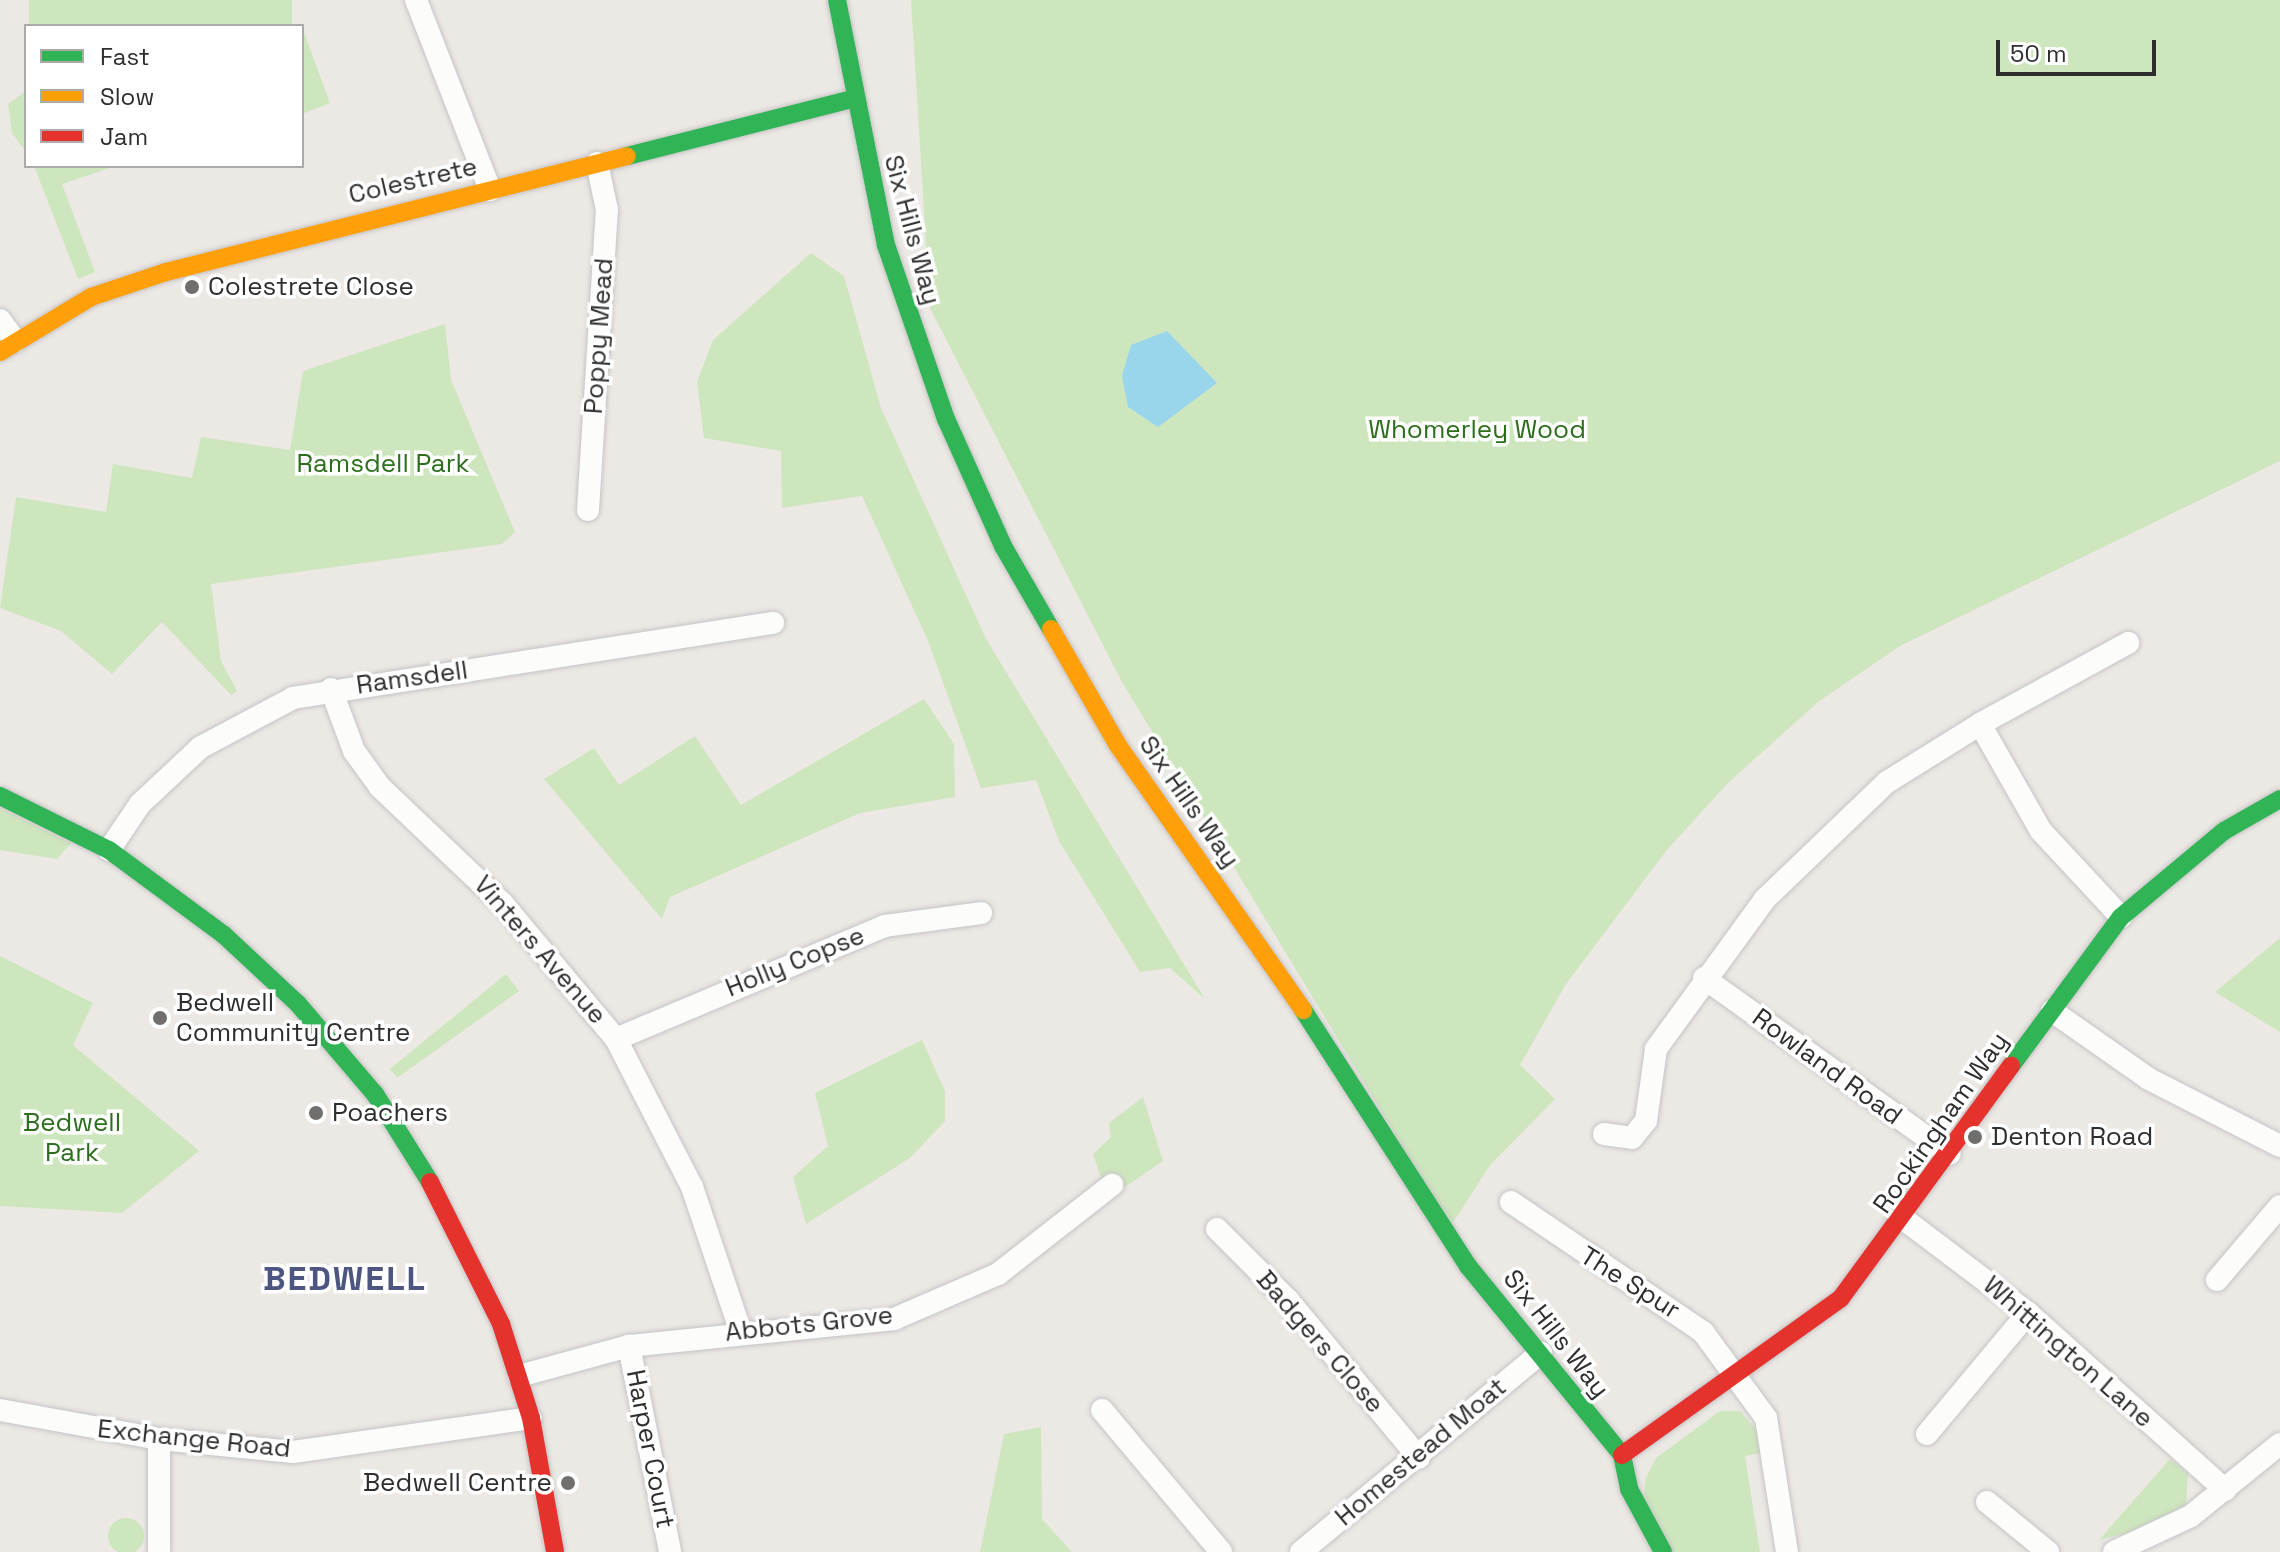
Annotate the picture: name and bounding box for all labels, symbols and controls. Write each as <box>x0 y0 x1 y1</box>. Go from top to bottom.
legend <box>24 24 304 168</box>
scale bar <box>2000 24 2160 74</box>
text: 50 m <box>2010 38 2067 69</box>
text: Fast <box>100 41 150 72</box>
text: Slow <box>100 81 154 112</box>
text: Jam <box>100 121 148 152</box>
street label: Colestrete <box>346 151 480 211</box>
street label: Six Hills Way <box>877 152 947 308</box>
street label: Poppy Mead <box>578 257 620 415</box>
place label: Colestrete Close <box>208 271 414 303</box>
marker: Colestrete Close <box>183 278 201 296</box>
park label: Whomerley Wood <box>1368 414 1586 446</box>
park label: Ramsdell Park <box>296 448 470 480</box>
street label: Ramsdell <box>354 655 470 701</box>
street label: Six Hills Way <box>1132 730 1246 874</box>
street label: Vinters Avenue <box>467 869 613 1031</box>
street label: Holly Copse <box>721 920 869 1004</box>
place label: Bedwell Community Centre <box>176 987 410 1048</box>
street label: Rowland Road <box>1746 1002 1908 1132</box>
marker: Bedwell Community Centre <box>151 1009 169 1027</box>
street label: Rockingham Way <box>1867 1026 2015 1220</box>
place label: Poachers <box>332 1097 448 1129</box>
marker: Poachers <box>307 1104 325 1122</box>
park label: Bedwell Park <box>23 1107 121 1168</box>
place label: Denton Road <box>1991 1121 2153 1153</box>
marker: Denton Road <box>1966 1128 1984 1146</box>
street label: The Spur <box>1574 1240 1686 1326</box>
district label: BEDWELL <box>263 1259 427 1299</box>
street label: Badgers Close <box>1250 1264 1390 1420</box>
street label: Six Hills Way <box>1496 1264 1616 1404</box>
street label: Whittington Lane <box>1977 1270 2159 1434</box>
street label: Abbots Grove <box>723 1300 895 1348</box>
street label: Harper Court <box>619 1367 681 1531</box>
street label: Homestead Moat <box>1329 1371 1513 1533</box>
street label: Exchange Road <box>96 1413 292 1465</box>
place label: Bedwell Centre <box>363 1467 552 1499</box>
marker: Bedwell Centre <box>559 1474 577 1492</box>

